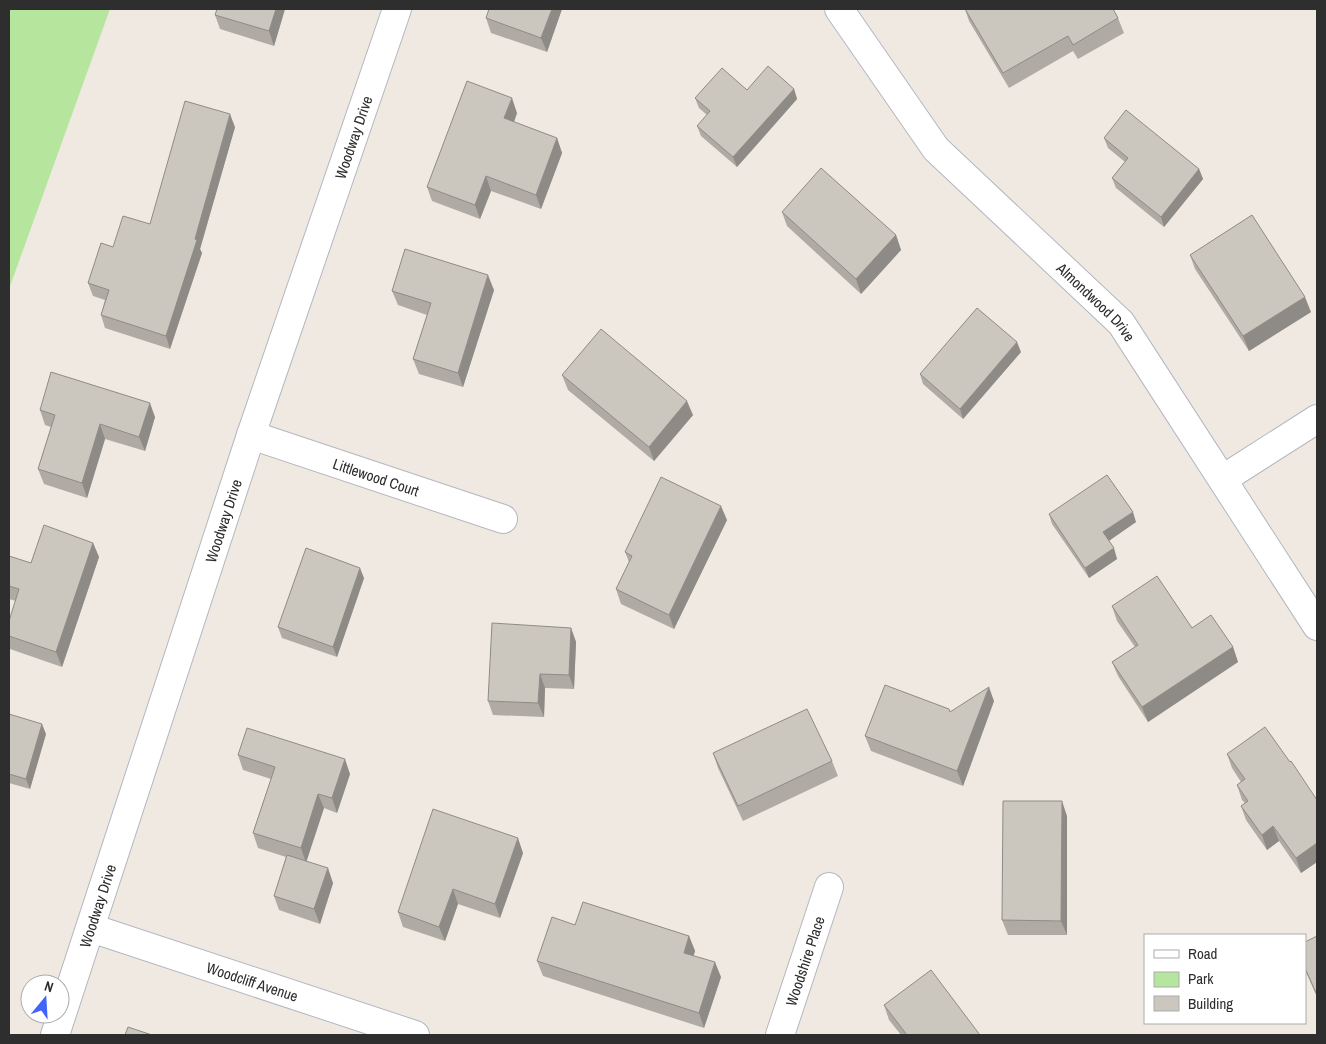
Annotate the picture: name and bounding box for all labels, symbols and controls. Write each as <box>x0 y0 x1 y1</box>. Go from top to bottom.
street label: Woodway Drive <box>329 93 377 182</box>
street label: Almondwood Drive <box>1052 257 1141 345</box>
street label: Littlewood Court <box>330 453 423 501</box>
street label: Woodway Drive <box>200 476 246 565</box>
street label: Woodway Drive <box>74 861 121 950</box>
street label: Woodshire Place <box>780 913 829 1009</box>
legend <box>1144 934 1306 1024</box>
text: Road <box>1188 943 1217 964</box>
street label: Woodcliff Avenue <box>204 956 301 1006</box>
text: Park <box>1188 968 1214 989</box>
north arrow <box>20 974 70 1024</box>
text: N <box>42 977 56 996</box>
text: Building <box>1188 993 1233 1014</box>

